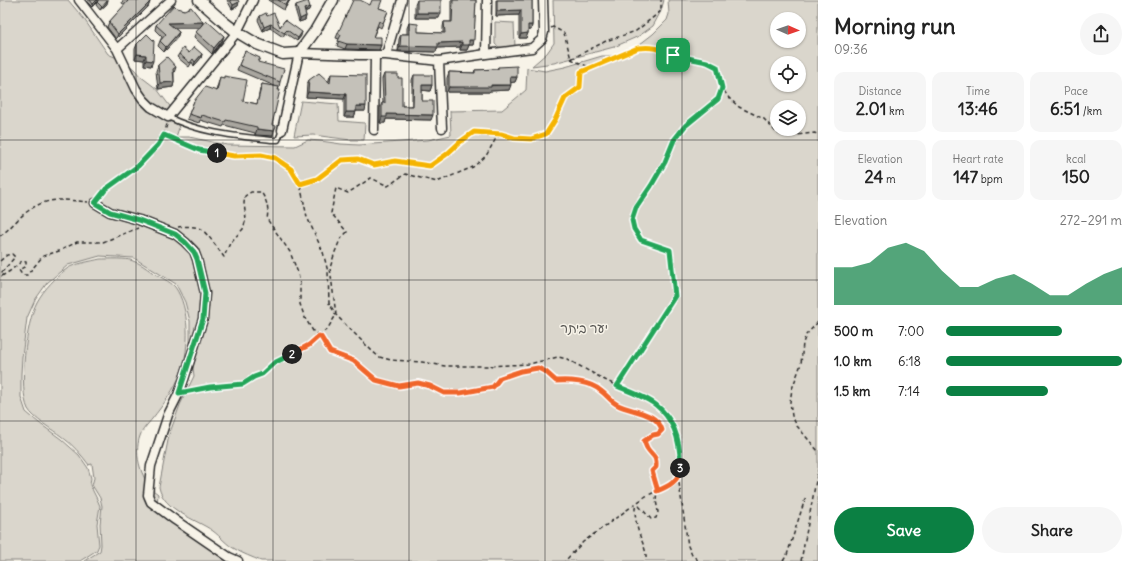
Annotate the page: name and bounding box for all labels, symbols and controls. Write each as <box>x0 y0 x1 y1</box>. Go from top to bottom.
north arrow <box>770 12 806 48</box>
map controls <box>770 12 806 136</box>
text: Morning run <box>834 12 956 40</box>
button: share <box>1080 13 1122 55</box>
pin <box>656 38 690 72</box>
text: 09:36 <box>834 41 868 58</box>
icon: arrive <box>662 44 684 66</box>
button: locate <box>770 56 806 92</box>
text: Distance <box>859 84 901 98</box>
text: Time <box>966 84 990 98</box>
text: Pace <box>1064 84 1088 98</box>
text: 2.01 <box>856 98 886 120</box>
text: 13:46 <box>958 98 998 120</box>
text: 6:51 <box>1050 98 1080 120</box>
button: layers <box>770 100 806 136</box>
text: km <box>886 104 904 118</box>
text: /km <box>1080 104 1102 118</box>
pin: 1 <box>207 143 227 163</box>
text: 1 <box>215 146 219 160</box>
text: Elevation <box>857 152 903 166</box>
text: Heart rate <box>952 152 1004 166</box>
text: kcal <box>1066 152 1086 166</box>
text: 24 <box>864 166 883 188</box>
text: 147 <box>953 166 978 188</box>
text: 150 <box>1062 166 1090 188</box>
text: m <box>883 172 896 186</box>
text: bpm <box>978 172 1003 186</box>
text: Elevation <box>834 212 887 229</box>
text: 272–291 m <box>1060 212 1122 229</box>
park label: יער ביתר <box>560 320 608 337</box>
text: 500 m <box>834 323 873 340</box>
text: 7:00 <box>898 323 924 340</box>
pin: 2 <box>282 344 302 364</box>
text: 2 <box>289 347 295 361</box>
text: 1.0 km <box>834 353 872 370</box>
text: 6:18 <box>898 353 921 370</box>
text: 1.5 km <box>834 383 870 400</box>
text: 7:14 <box>898 383 920 400</box>
pin: 3 <box>670 458 690 478</box>
text: 3 <box>677 461 683 475</box>
button: Save <box>834 507 974 553</box>
button: Share <box>982 507 1122 553</box>

